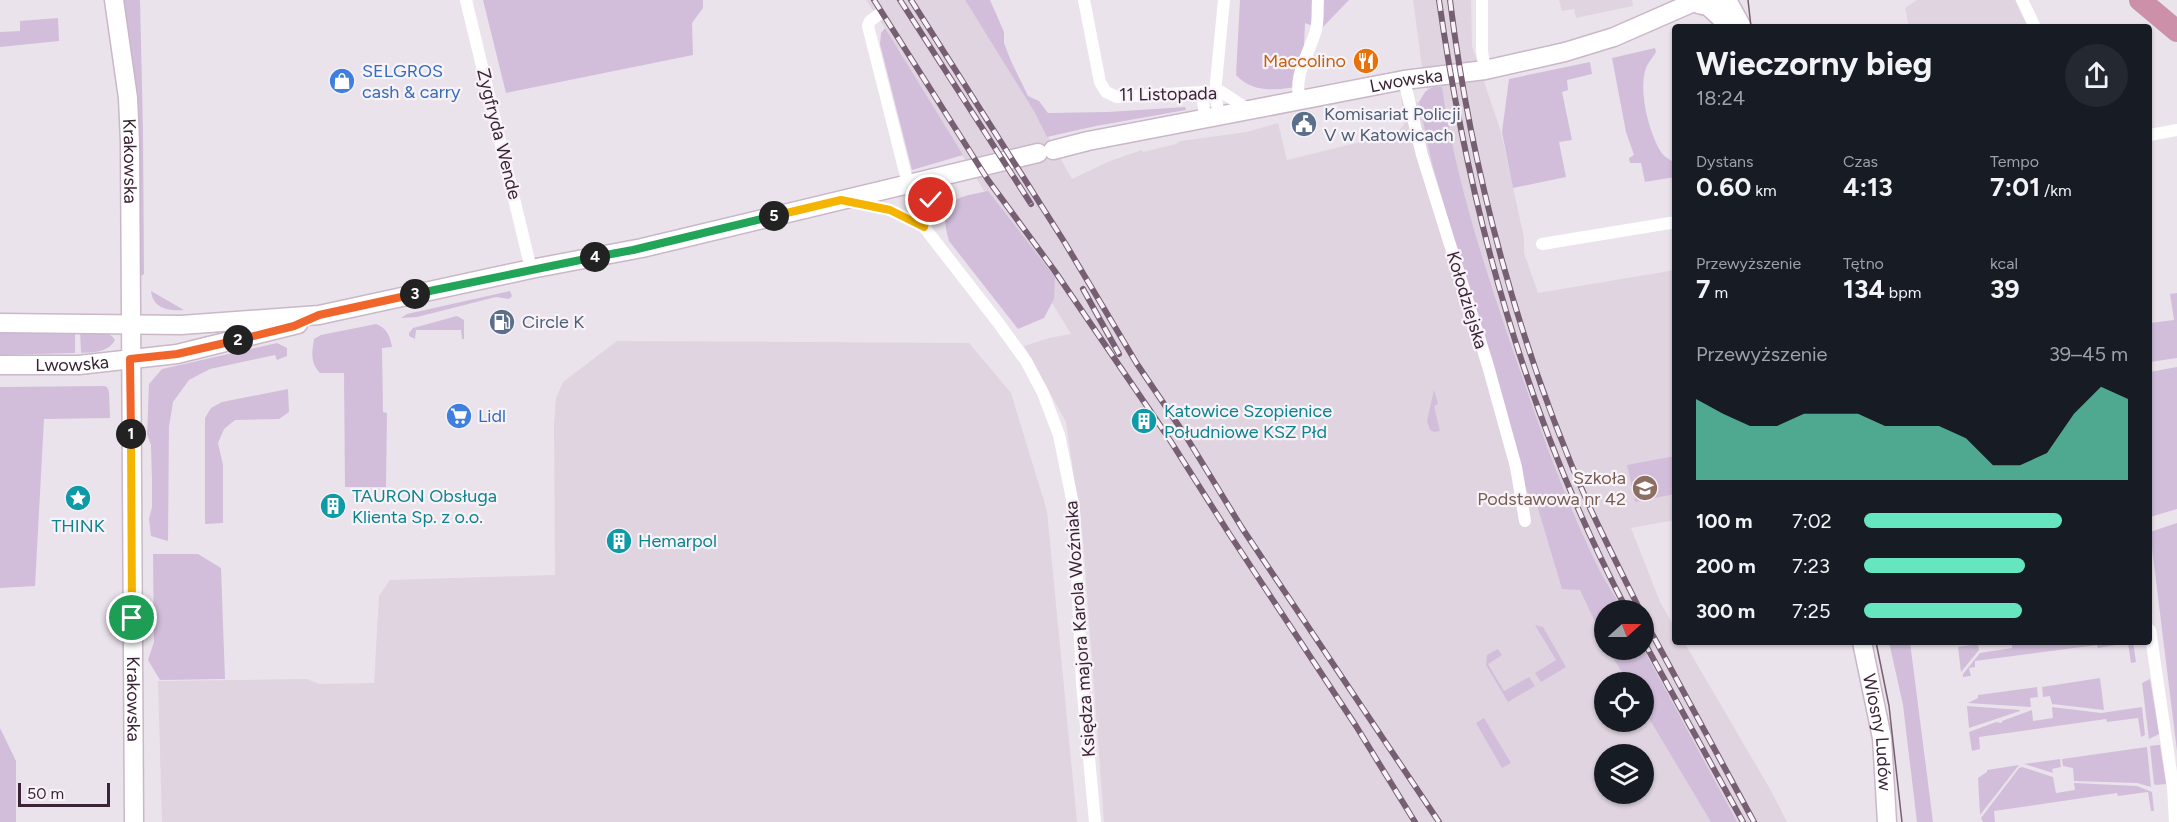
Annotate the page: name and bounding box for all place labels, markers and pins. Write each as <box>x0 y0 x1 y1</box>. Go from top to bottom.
restaurant icon: Maccolino <box>1351 46 1381 76</box>
place label: Maccolino <box>1263 50 1346 72</box>
place label: SELGROS cash & carry <box>362 60 461 103</box>
shop icon: SELGROS cash & carry <box>327 66 357 96</box>
place label: Komisariat Policji V w Katowicach <box>1324 103 1461 146</box>
public building icon: Komisariat Policji V w Katowicach <box>1289 109 1319 139</box>
pin <box>905 174 956 225</box>
pin: 5 <box>759 201 789 231</box>
pin: 4 <box>580 242 610 272</box>
pin: 3 <box>400 279 430 309</box>
fuel station icon: Circle K <box>487 307 517 337</box>
place label: Circle K <box>522 311 584 333</box>
pin: 2 <box>223 325 253 355</box>
place label: Katowice Szopienice Południowe KSZ Płd <box>1164 400 1332 443</box>
supermarket icon: Lidl <box>444 401 474 431</box>
place label: Lidl <box>478 405 506 427</box>
building icon: Katowice Szopienice Południowe KSZ Płd <box>1129 406 1159 436</box>
pin: 1 <box>116 419 146 449</box>
place label: Szkoła Podstawowa nr 42 <box>1477 467 1626 510</box>
school or university icon: Szkoła Podstawowa nr 42 <box>1630 473 1660 503</box>
place icon: THINK <box>63 483 93 513</box>
place label: TAURON Obsługa Klienta Sp. z o.o. <box>352 485 497 528</box>
building icon: TAURON Obsługa Klienta Sp. z o.o. <box>318 491 348 521</box>
place label: THINK <box>51 515 105 537</box>
building icon: Hemarpol <box>604 526 634 556</box>
place label: Hemarpol <box>638 530 717 552</box>
pin <box>106 592 157 643</box>

